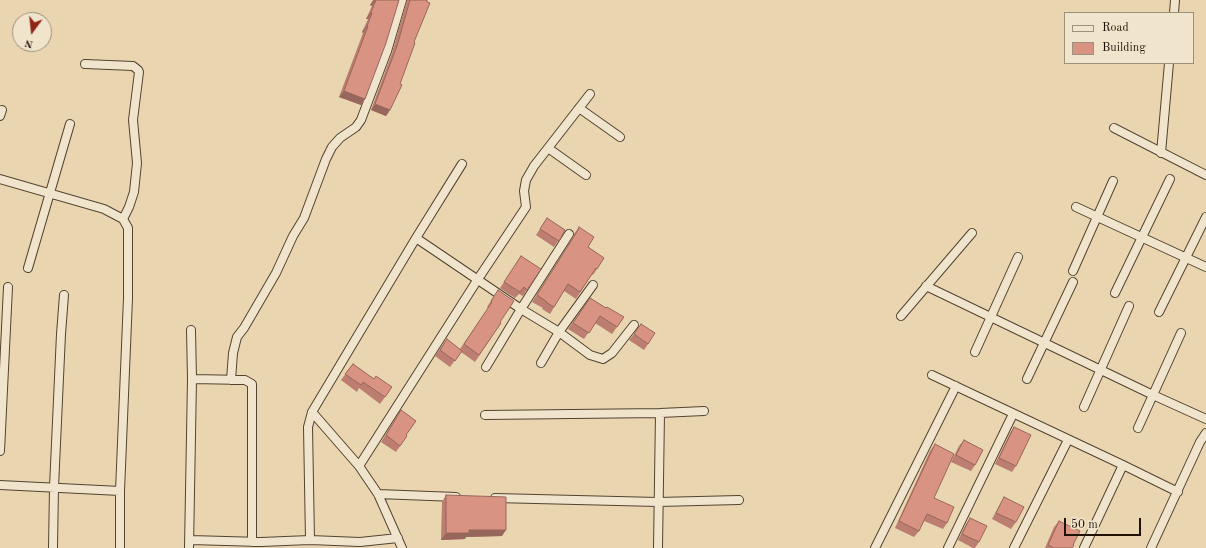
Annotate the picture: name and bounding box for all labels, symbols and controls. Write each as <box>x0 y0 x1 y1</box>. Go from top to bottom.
north arrow <box>12 12 52 52</box>
legend <box>1064 12 1194 64</box>
text: Road <box>1102 22 1129 34</box>
text: N <box>24 37 35 50</box>
text: Building <box>1102 42 1146 54</box>
scale bar <box>1066 510 1143 536</box>
text: 50 m <box>1071 519 1098 531</box>

